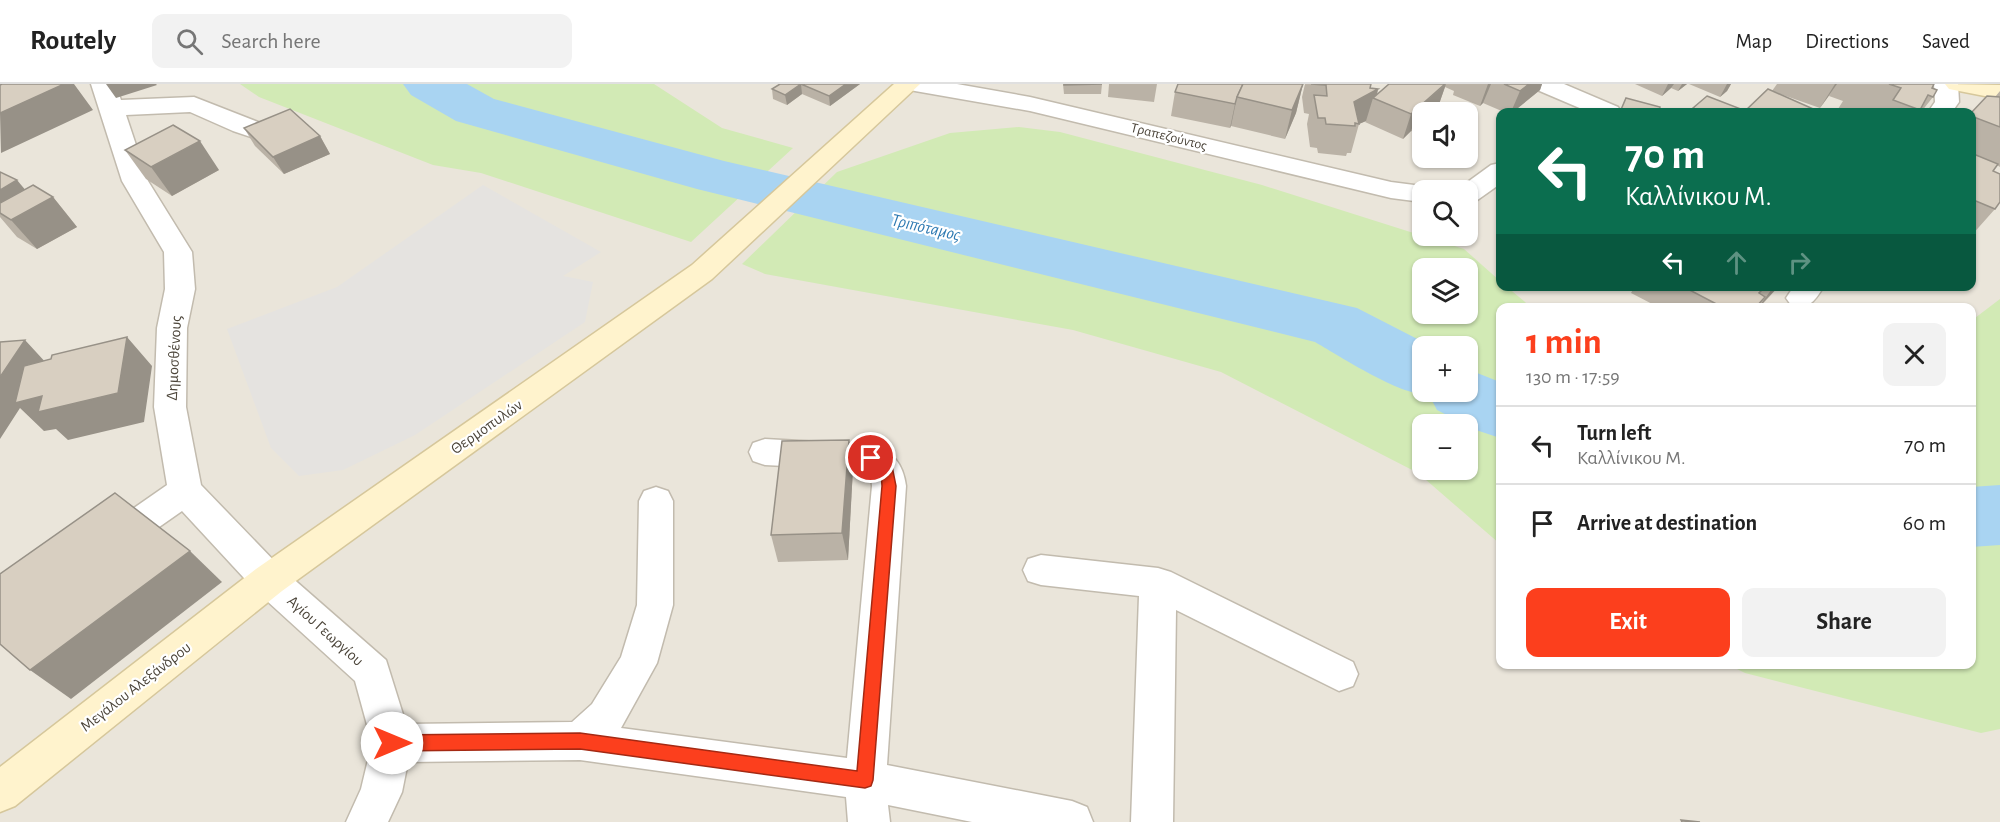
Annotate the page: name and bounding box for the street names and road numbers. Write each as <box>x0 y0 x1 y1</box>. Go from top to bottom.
street label: Τραπεζούντος <box>1129 121 1209 153</box>
street label: Δημοσθένους <box>164 315 185 401</box>
street label: Θερμοπυλών <box>448 396 525 457</box>
street label: Αγίου Γεωργίου <box>284 593 366 669</box>
street label: Μεγάλου Αλεξάνδρου <box>77 639 194 735</box>

